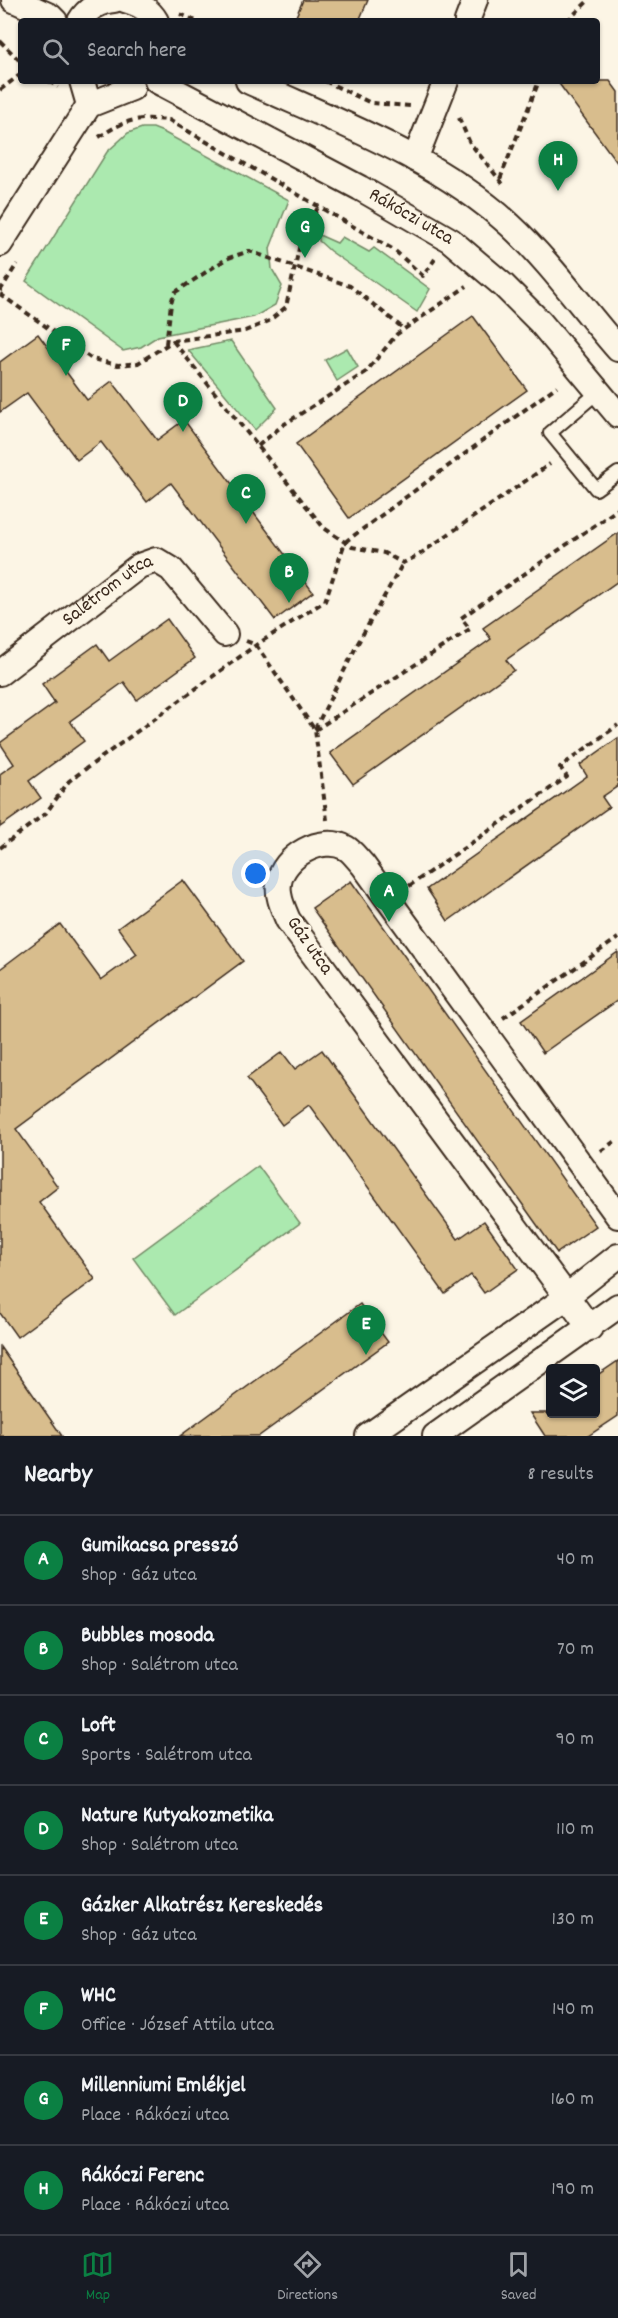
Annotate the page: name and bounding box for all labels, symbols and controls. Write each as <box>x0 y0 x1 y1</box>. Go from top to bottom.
search box <box>18 18 600 84</box>
icon: search <box>39 35 72 68</box>
text: Search here <box>87 36 186 67</box>
pin: H <box>538 142 578 191</box>
street label: Rákóczi utca <box>363 182 459 253</box>
pin: G <box>286 208 324 258</box>
pin: F <box>46 326 86 376</box>
pin: D <box>164 382 202 432</box>
pin: C <box>226 474 266 524</box>
street label: Salétrom utca <box>57 548 158 634</box>
pin: B <box>270 554 308 603</box>
your location <box>241 859 270 888</box>
pin: A <box>370 872 408 922</box>
street label: Gáz utca <box>279 911 340 981</box>
pin: E <box>346 1306 386 1355</box>
map controls <box>546 1364 600 1418</box>
button: layers <box>546 1364 600 1418</box>
text: Nearby <box>24 1457 92 1494</box>
text: 8 results <box>528 1461 594 1489</box>
text: Gumikacsa presszó <box>81 1531 238 1562</box>
text: A <box>38 1546 49 1574</box>
text: 40 m <box>556 1546 594 1574</box>
text: Shop · Gáz utca <box>81 1562 197 1590</box>
text: Bubbles mosoda <box>81 1621 214 1652</box>
text: B <box>39 1636 48 1664</box>
text: 70 m <box>557 1636 594 1664</box>
text: Shop · Salétrom utca <box>81 1652 238 1680</box>
text: Loft <box>81 1711 116 1742</box>
text: C <box>39 1726 48 1754</box>
text: 90 m <box>556 1726 594 1754</box>
text: Sports · Salétrom utca <box>81 1742 252 1770</box>
text: Nature Kutyakozmetika <box>81 1801 273 1832</box>
text: D <box>38 1816 49 1844</box>
text: 110 m <box>556 1816 594 1844</box>
text: Shop · Salétrom utca <box>81 1832 238 1860</box>
text: Gázker Alkatrész Kereskedés <box>81 1891 323 1922</box>
text: E <box>39 1906 48 1934</box>
text: 130 m <box>552 1906 594 1934</box>
text: Shop · Gáz utca <box>81 1922 197 1950</box>
text: WHC <box>81 1981 116 2012</box>
text: F <box>39 1996 48 2024</box>
text: 140 m <box>552 1996 594 2024</box>
text: Office · József Attila utca <box>81 2012 274 2040</box>
text: Millenniumi Emlékjel <box>81 2071 246 2102</box>
text: G <box>38 2086 49 2114</box>
text: 160 m <box>551 2086 594 2114</box>
text: Place · Rákóczi utca <box>81 2102 229 2130</box>
text: Rákóczi Ferenc <box>81 2161 204 2192</box>
text: H <box>38 2176 49 2204</box>
text: 190 m <box>551 2176 594 2204</box>
text: Place · Rákóczi utca <box>81 2192 229 2220</box>
tab: Map <box>81 2248 114 2307</box>
tab: Directions <box>277 2248 338 2307</box>
tab: Saved <box>501 2248 537 2307</box>

